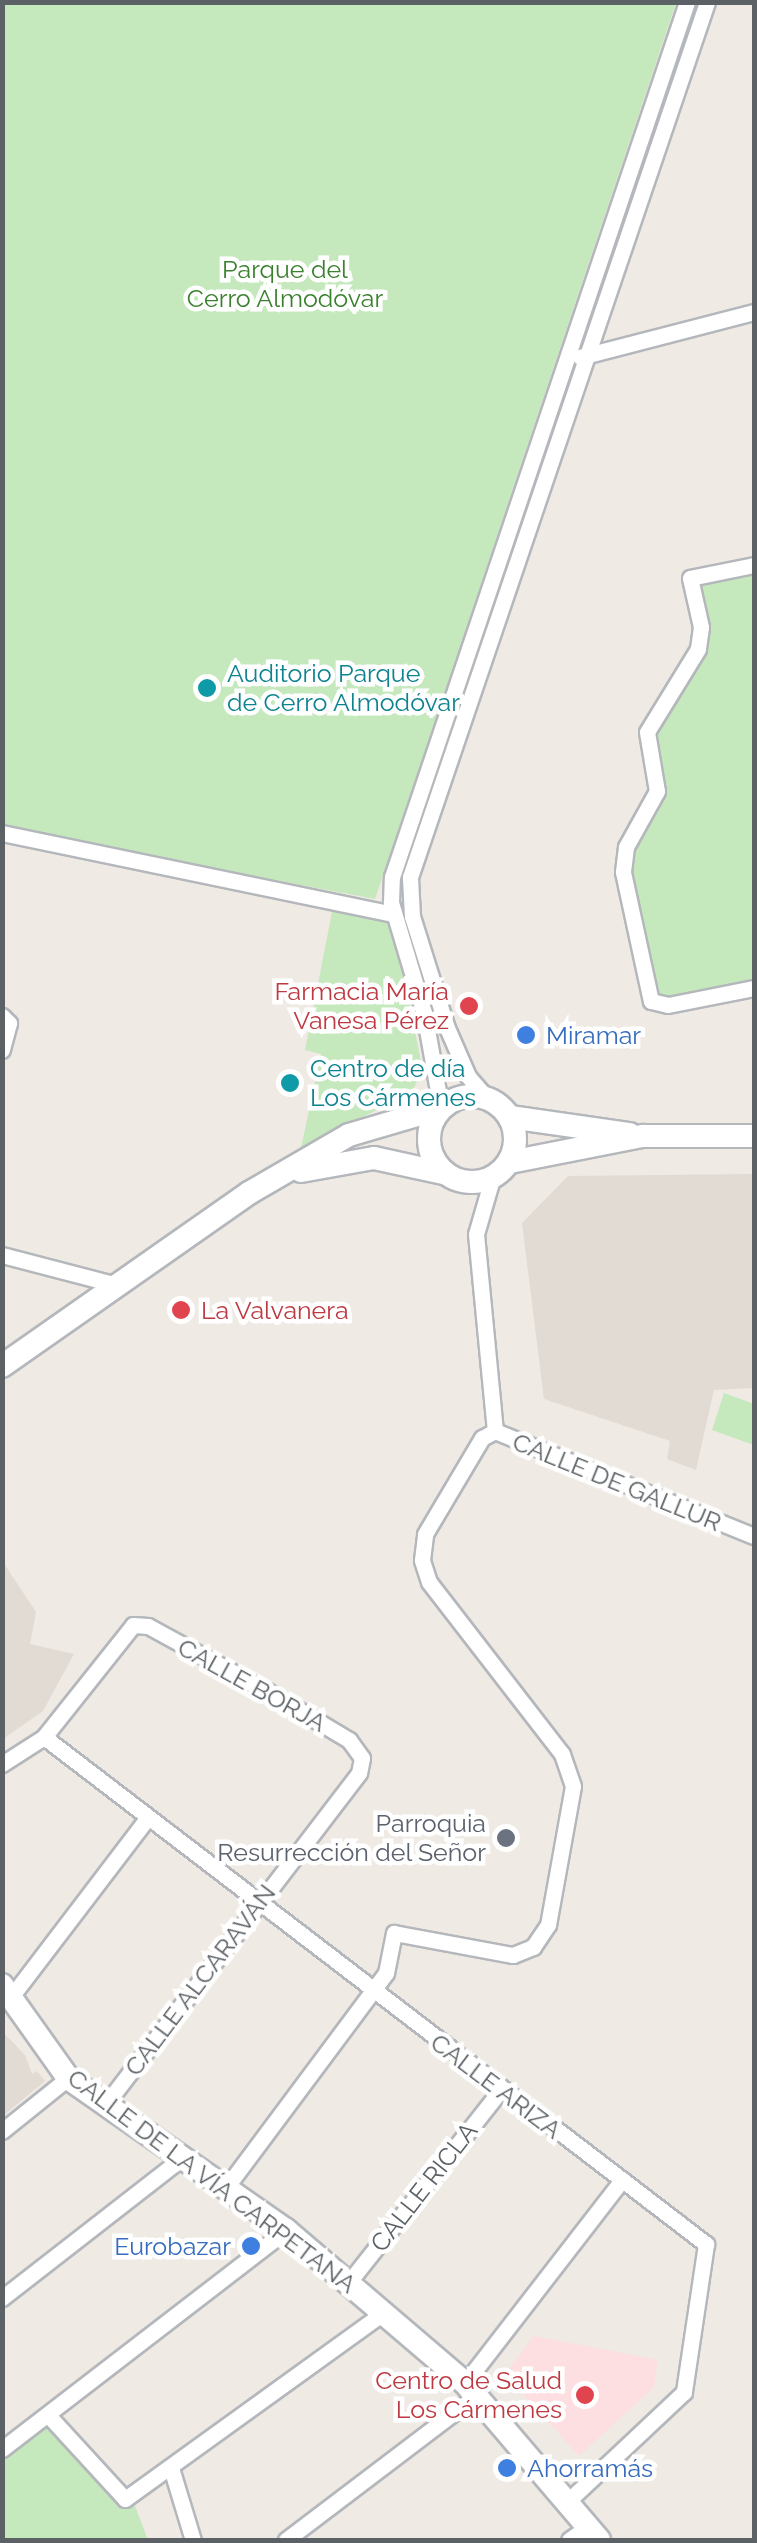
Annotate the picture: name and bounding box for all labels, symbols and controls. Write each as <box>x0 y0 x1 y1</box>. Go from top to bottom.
park label: Parque del Cerro Almodóvar <box>186 255 384 314</box>
place label: Auditorio Parque de Cerro Almodóvar <box>227 659 461 718</box>
marker: Auditorio Parque de Cerro Almodóvar <box>196 677 218 699</box>
place label: Farmacia María Vanesa Pérez <box>274 977 449 1036</box>
marker: Farmacia María Vanesa Pérez <box>458 995 480 1017</box>
place label: Miramar <box>546 1020 641 1050</box>
marker: Miramar <box>515 1024 537 1046</box>
place label: Centro de día Los Cármenes <box>310 1054 476 1113</box>
marker: Centro de día Los Cármenes <box>279 1072 301 1094</box>
place label: La Valvanera <box>201 1295 349 1325</box>
marker: La Valvanera <box>170 1299 192 1321</box>
street label: CALLE DE GALLUR <box>508 1426 726 1538</box>
street label: CALLE BORJA <box>173 1632 331 1738</box>
place label: Parroquia Resurrección del Señor <box>217 1809 486 1868</box>
marker: Parroquia Resurrección del Señor <box>495 1827 517 1849</box>
street label: CALLE ALCARAVÁN <box>118 1878 282 2082</box>
street label: CALLE ARIZA <box>424 2027 568 2145</box>
street label: CALLE DE LA VÍA CARPETANA <box>61 2062 363 2300</box>
street label: CALLE RICLA <box>364 2116 484 2258</box>
place label: Eurobazar <box>114 2231 231 2261</box>
marker: Eurobazar <box>240 2235 262 2257</box>
place label: Centro de Salud Los Cármenes <box>375 2366 562 2425</box>
marker: Centro de Salud Los Cármenes <box>572 2382 598 2408</box>
place label: Ahorramás <box>527 2453 653 2483</box>
marker: Ahorramás <box>496 2457 518 2479</box>

